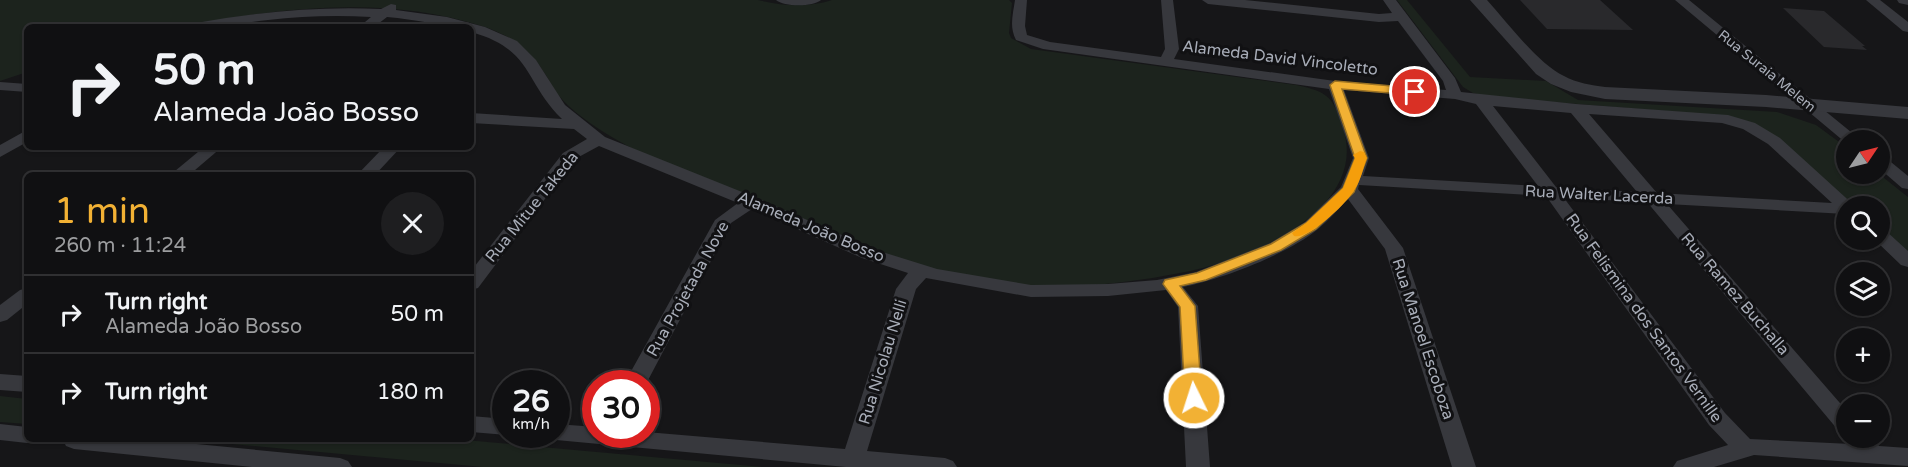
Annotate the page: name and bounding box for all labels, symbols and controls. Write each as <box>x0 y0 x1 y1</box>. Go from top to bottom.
street label: Rua Suraia Melem <box>1715 26 1819 116</box>
street label: Alameda David Vincoletto <box>1181 36 1379 80</box>
text: 50 m <box>153 45 255 96</box>
icon: right <box>54 48 132 126</box>
pin <box>1389 66 1440 117</box>
icon: arrive <box>1398 75 1431 108</box>
text: Alameda João Bosso <box>153 96 419 129</box>
north arrow <box>1836 130 1890 184</box>
map controls <box>1836 130 1890 448</box>
street label: Rua Mitue Takeda <box>481 148 583 266</box>
street label: Rua Walter Lacerda <box>1524 181 1674 209</box>
street label: Alameda João Bosso <box>735 187 887 267</box>
text: 1 min <box>54 190 150 233</box>
button: close <box>381 192 444 255</box>
button: search <box>1836 196 1890 250</box>
street label: Rua Felismina dos Santos Vernille <box>1561 210 1727 426</box>
street label: Rua Projetada Nove <box>642 218 734 360</box>
street label: Rua Ramez Buchalla <box>1676 229 1794 359</box>
text: 260 m · 11:24 <box>54 234 186 258</box>
street label: Rua Manoel Escoboza <box>1388 256 1458 422</box>
button: layers <box>1836 262 1890 316</box>
text: Turn right <box>105 289 207 315</box>
street label: Rua Nicolau Nelli <box>854 297 912 427</box>
icon: right <box>54 298 87 331</box>
text: 50 m <box>390 301 444 327</box>
text: Alameda João Bosso <box>105 315 302 339</box>
button: + <box>1836 328 1890 382</box>
position arrow <box>1162 366 1226 430</box>
speed limit sign: 30 <box>582 370 660 448</box>
icon: right <box>54 376 87 409</box>
text: Turn right <box>105 379 207 405</box>
text: 180 m <box>377 379 444 405</box>
text: 26 <box>512 383 550 420</box>
button: − <box>1836 394 1890 448</box>
text: km/h <box>512 415 550 433</box>

